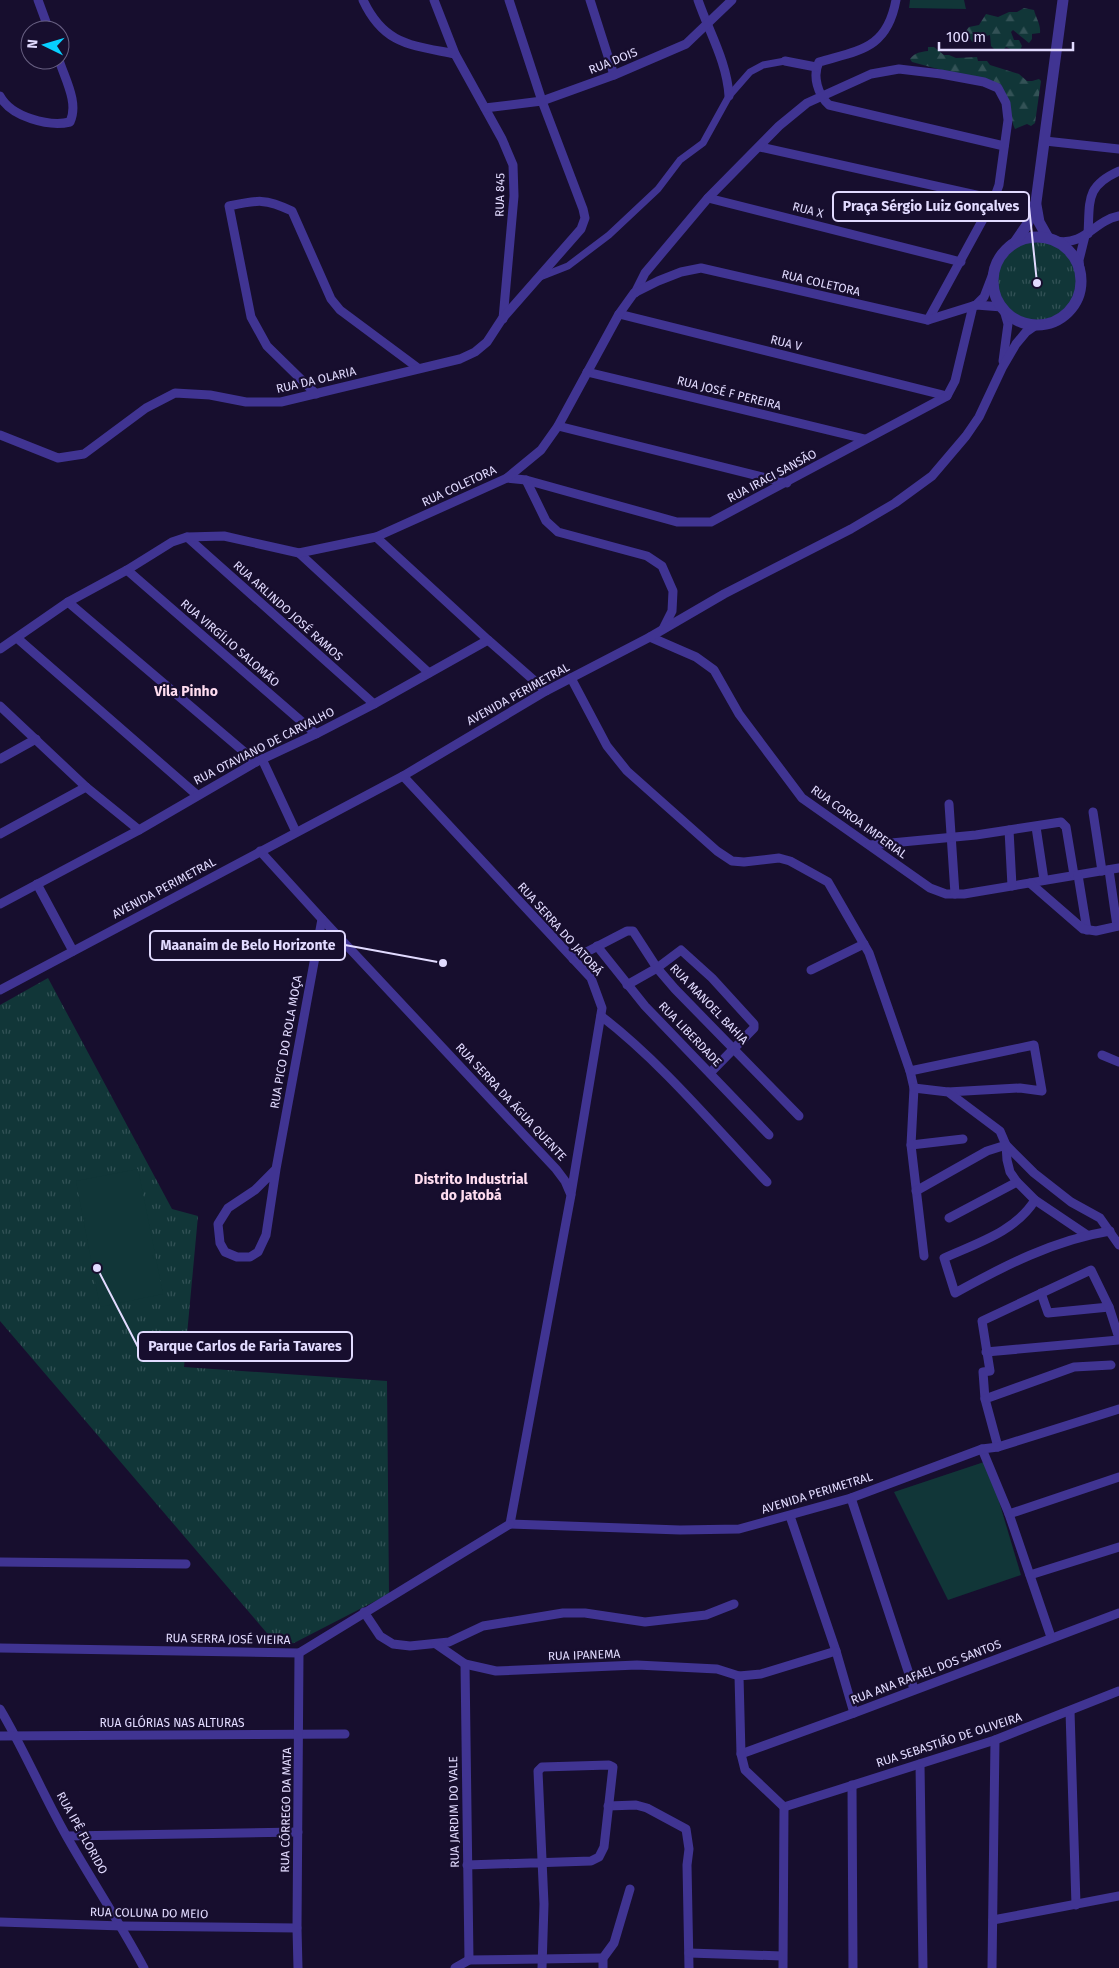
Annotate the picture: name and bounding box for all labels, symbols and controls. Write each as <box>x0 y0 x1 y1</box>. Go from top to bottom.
north arrow <box>20 20 70 70</box>
scale bar <box>939 20 1073 52</box>
text: 100 m <box>946 28 986 46</box>
text: N <box>24 39 41 49</box>
street label: RUA DOIS <box>587 45 640 77</box>
street label: RUA 845 <box>493 173 507 217</box>
callout: Praça Sérgio Luiz Gonçalves <box>833 192 1029 221</box>
text: Praça Sérgio Luiz Gonçalves <box>843 198 1019 216</box>
street label: RUA X <box>791 199 825 221</box>
street label: RUA COLETORA <box>780 267 862 299</box>
street label: RUA V <box>769 332 803 354</box>
street label: RUA DA OLARIA <box>275 364 357 396</box>
street label: RUA JOSÉ F PEREIRA <box>675 372 783 413</box>
street label: RUA IRACI SANSÃO <box>724 446 819 505</box>
street label: RUA COLETORA <box>420 463 499 509</box>
street label: RUA ARLINDO JOSÉ RAMOS <box>230 557 347 664</box>
street label: RUA VIRGÍLIO SALOMÃO <box>178 596 283 690</box>
street label: AVENIDA PERIMETRAL <box>464 660 572 728</box>
district label: Vila Pinho <box>153 683 218 700</box>
street label: RUA OTAVIANO DE CARVALHO <box>191 704 337 788</box>
street label: RUA COROA IMPERIAL <box>808 782 910 862</box>
street label: AVENIDA PERIMETRAL <box>110 855 218 921</box>
street label: RUA SERRA DO JATOBÁ <box>515 879 606 978</box>
callout: Maanaim de Belo Horizonte <box>150 931 345 960</box>
text: Maanaim de Belo Horizonte <box>160 937 336 954</box>
street label: RUA MANOEL BAHIA <box>667 961 751 1047</box>
street label: RUA PICO DO ROLA MOÇA <box>267 974 305 1110</box>
street label: RUA LIBERDADE <box>656 999 724 1069</box>
street label: RUA SERRA DA ÁGUA QUENTE <box>453 1040 570 1164</box>
district label: Distrito Industrial do Jatobá <box>414 1171 529 1204</box>
callout: Parque Carlos de Faria Tavares <box>138 1332 352 1361</box>
text: Parque Carlos de Faria Tavares <box>148 1338 342 1355</box>
street label: AVENIDA PERIMETRAL <box>760 1469 874 1517</box>
street label: RUA SERRA JOSÉ VIEIRA <box>165 1630 291 1647</box>
street label: RUA ANA RAFAEL DOS SANTOS <box>849 1637 1004 1707</box>
street label: RUA IPANEMA <box>547 1647 621 1663</box>
street label: RUA SEBASTIÃO DE OLIVEIRA <box>874 1709 1024 1770</box>
street label: RUA GLÓRIAS NAS ALTURAS <box>99 1715 245 1730</box>
street label: RUA CÓRREGO DA MATA <box>277 1747 294 1873</box>
street label: RUA JARDIM DO VALE <box>446 1756 462 1868</box>
street label: RUA IPÊ FLORIDO <box>54 1789 111 1876</box>
street label: RUA COLUNA DO MEIO <box>90 1905 208 1921</box>

